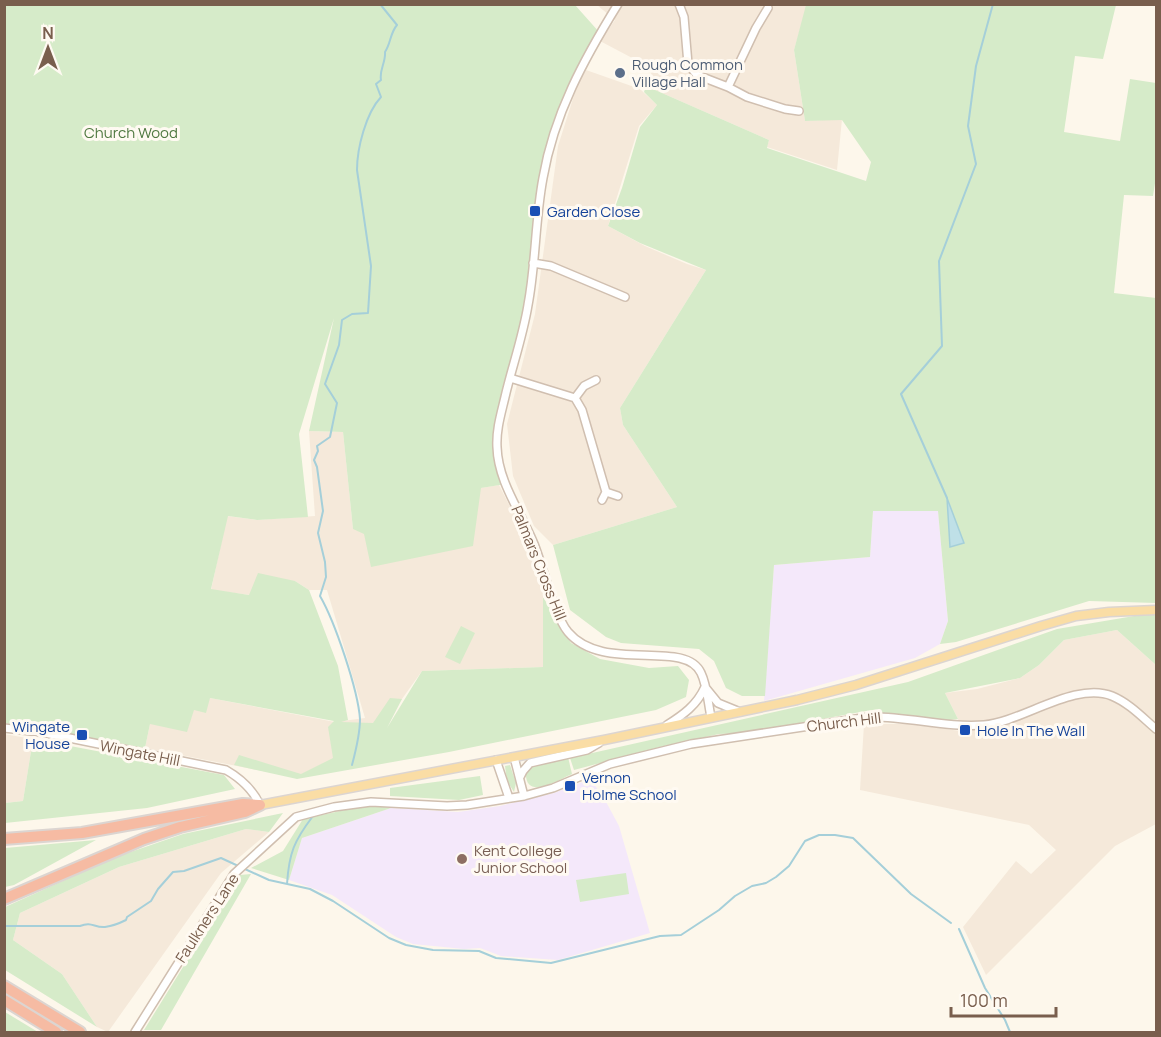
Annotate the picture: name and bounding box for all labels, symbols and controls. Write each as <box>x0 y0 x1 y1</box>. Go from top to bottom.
north arrow <box>18 18 78 78</box>
text: N <box>42 22 54 44</box>
place label: Rough Common Village Hall <box>632 54 743 92</box>
marker: Rough Common Village Hall <box>613 66 627 80</box>
park label: Church Wood <box>84 122 178 143</box>
place label: Garden Close <box>547 201 640 222</box>
marker: Garden Close <box>528 204 542 218</box>
street label: Palmars Cross Hill <box>506 503 572 623</box>
street label: Church Hill <box>806 707 882 737</box>
place label: Wingate House <box>12 716 70 754</box>
place label: Hole In The Wall <box>977 720 1085 741</box>
marker: Hole In The Wall <box>958 723 972 737</box>
marker: Wingate House <box>75 728 89 742</box>
street label: Wingate Hill <box>98 735 182 771</box>
place label: Vernon Holme School <box>582 767 677 805</box>
marker: Vernon Holme School <box>563 779 577 793</box>
place label: Kent College Junior School <box>474 840 567 878</box>
marker: Kent College Junior School <box>455 852 469 866</box>
street label: Faulkners Lane <box>170 869 244 967</box>
scale bar <box>951 980 1056 1018</box>
text: 100 m <box>960 988 1008 1012</box>

